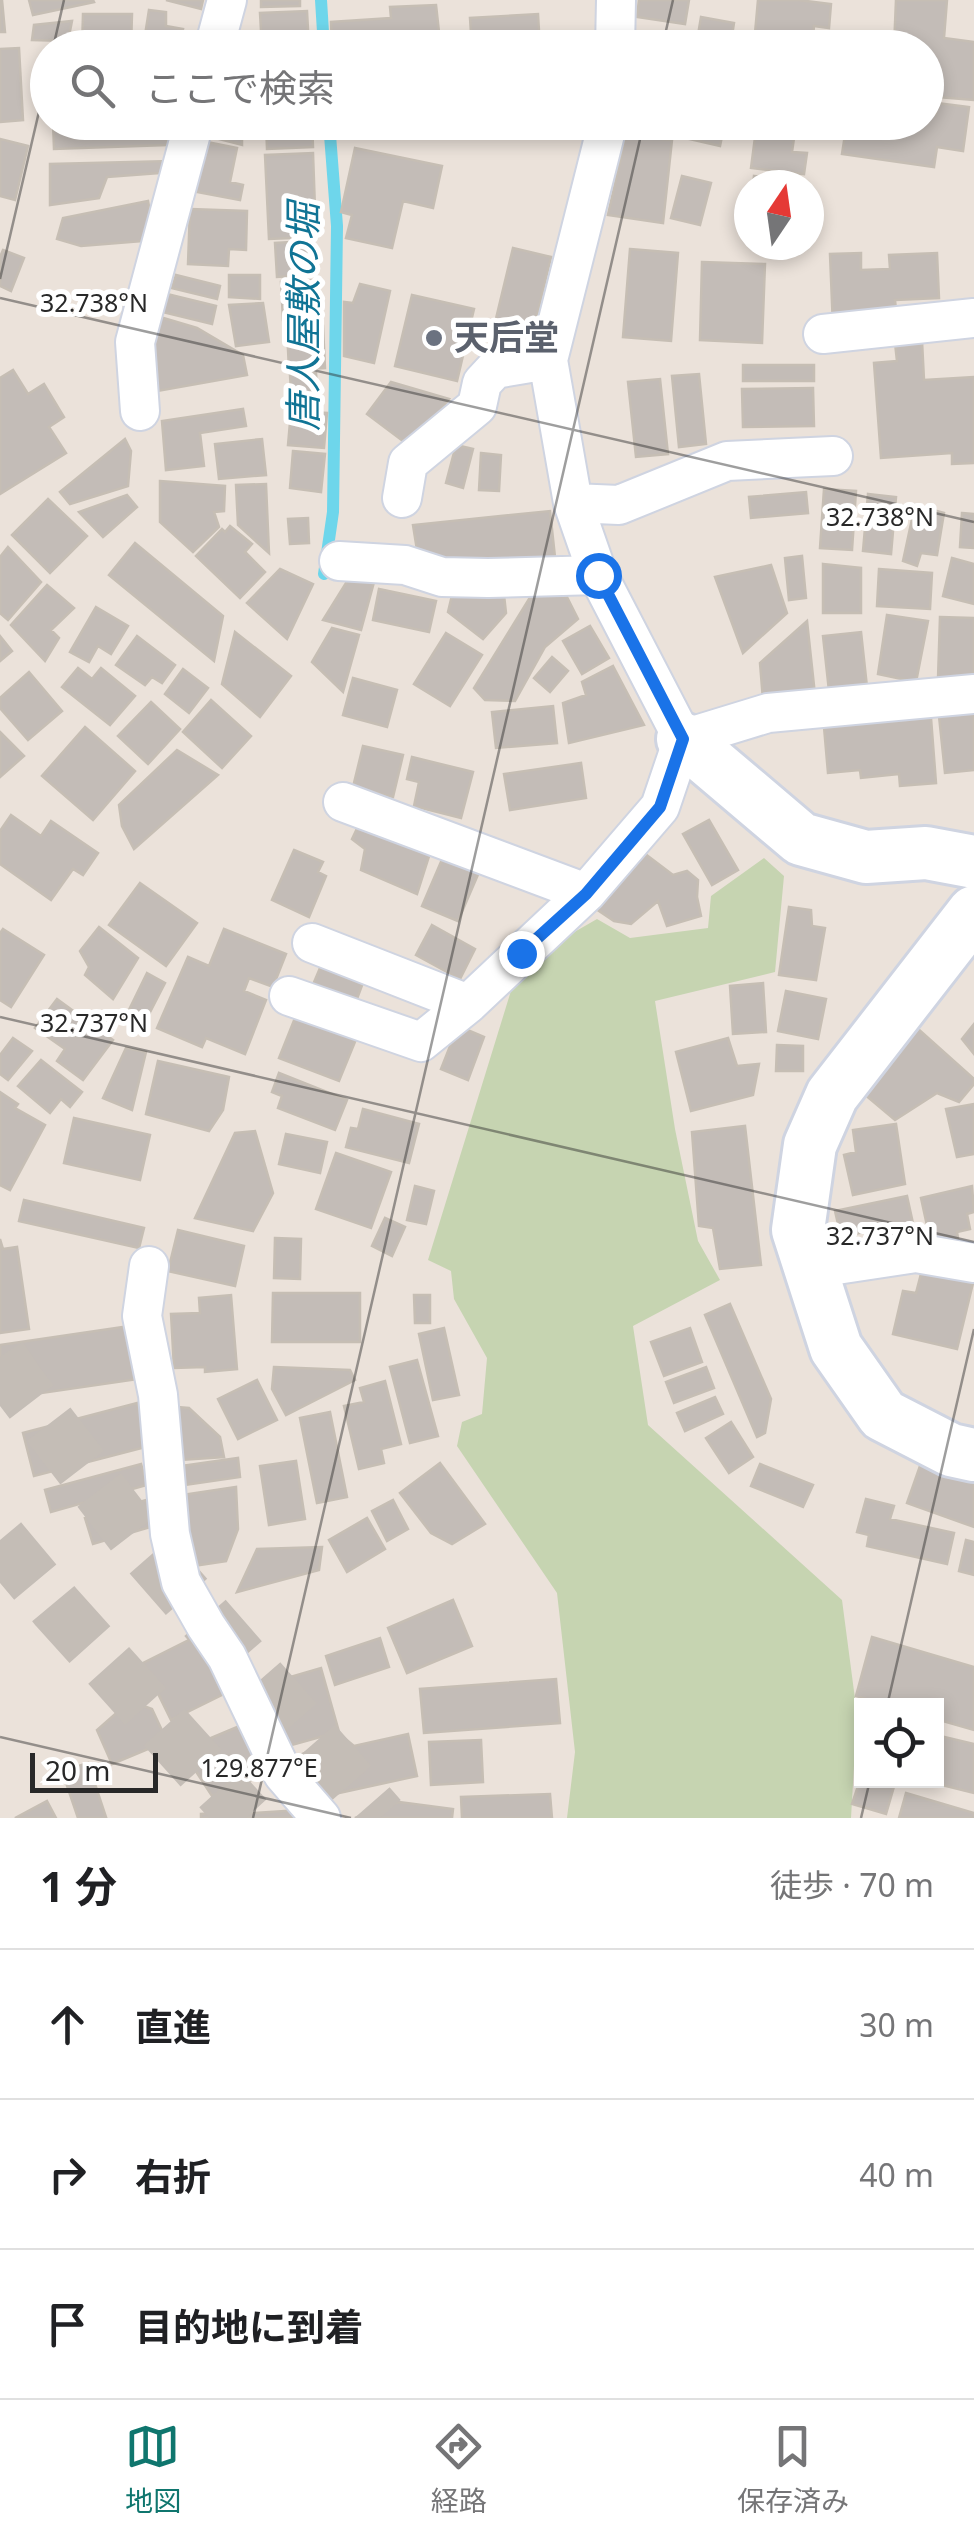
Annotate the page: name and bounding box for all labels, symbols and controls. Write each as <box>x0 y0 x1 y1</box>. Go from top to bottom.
search box <box>30 30 944 140</box>
icon: search <box>65 58 120 113</box>
text: ここで検索 <box>145 61 335 113</box>
north arrow <box>734 170 824 260</box>
water label: 唐人屋敷の堀 <box>276 198 328 431</box>
text: 32.738°N <box>40 285 148 319</box>
place label: 天后堂 <box>454 313 559 360</box>
marker: 天后堂 <box>423 327 445 349</box>
text: 32.738°N <box>826 499 934 533</box>
route start <box>576 553 622 599</box>
route end <box>499 931 545 977</box>
text: 32.737°N <box>40 1005 148 1039</box>
text: 32.737°N <box>826 1218 934 1252</box>
map controls <box>854 1698 944 1788</box>
button: locate <box>854 1698 944 1788</box>
scale bar <box>30 1748 158 1792</box>
text: 129.877°E <box>200 1750 318 1784</box>
text: 20 m <box>45 1751 111 1789</box>
text: 1 分 <box>40 1857 117 1914</box>
text: 徒歩 · 70 m <box>770 1863 934 1906</box>
icon: ahead <box>40 1997 95 2052</box>
text: 直進 <box>135 2000 211 2052</box>
text: 30 m <box>859 2003 934 2046</box>
icon: right <box>40 2147 95 2202</box>
text: 右折 <box>135 2150 211 2202</box>
text: 40 m <box>859 2153 934 2196</box>
icon: arrive <box>40 2297 95 2352</box>
text: 目的地に到着 <box>135 2300 363 2352</box>
tab: 地図 <box>125 2419 181 2519</box>
tab: 経路 <box>431 2419 487 2519</box>
tab: 保存済み <box>737 2419 849 2519</box>

